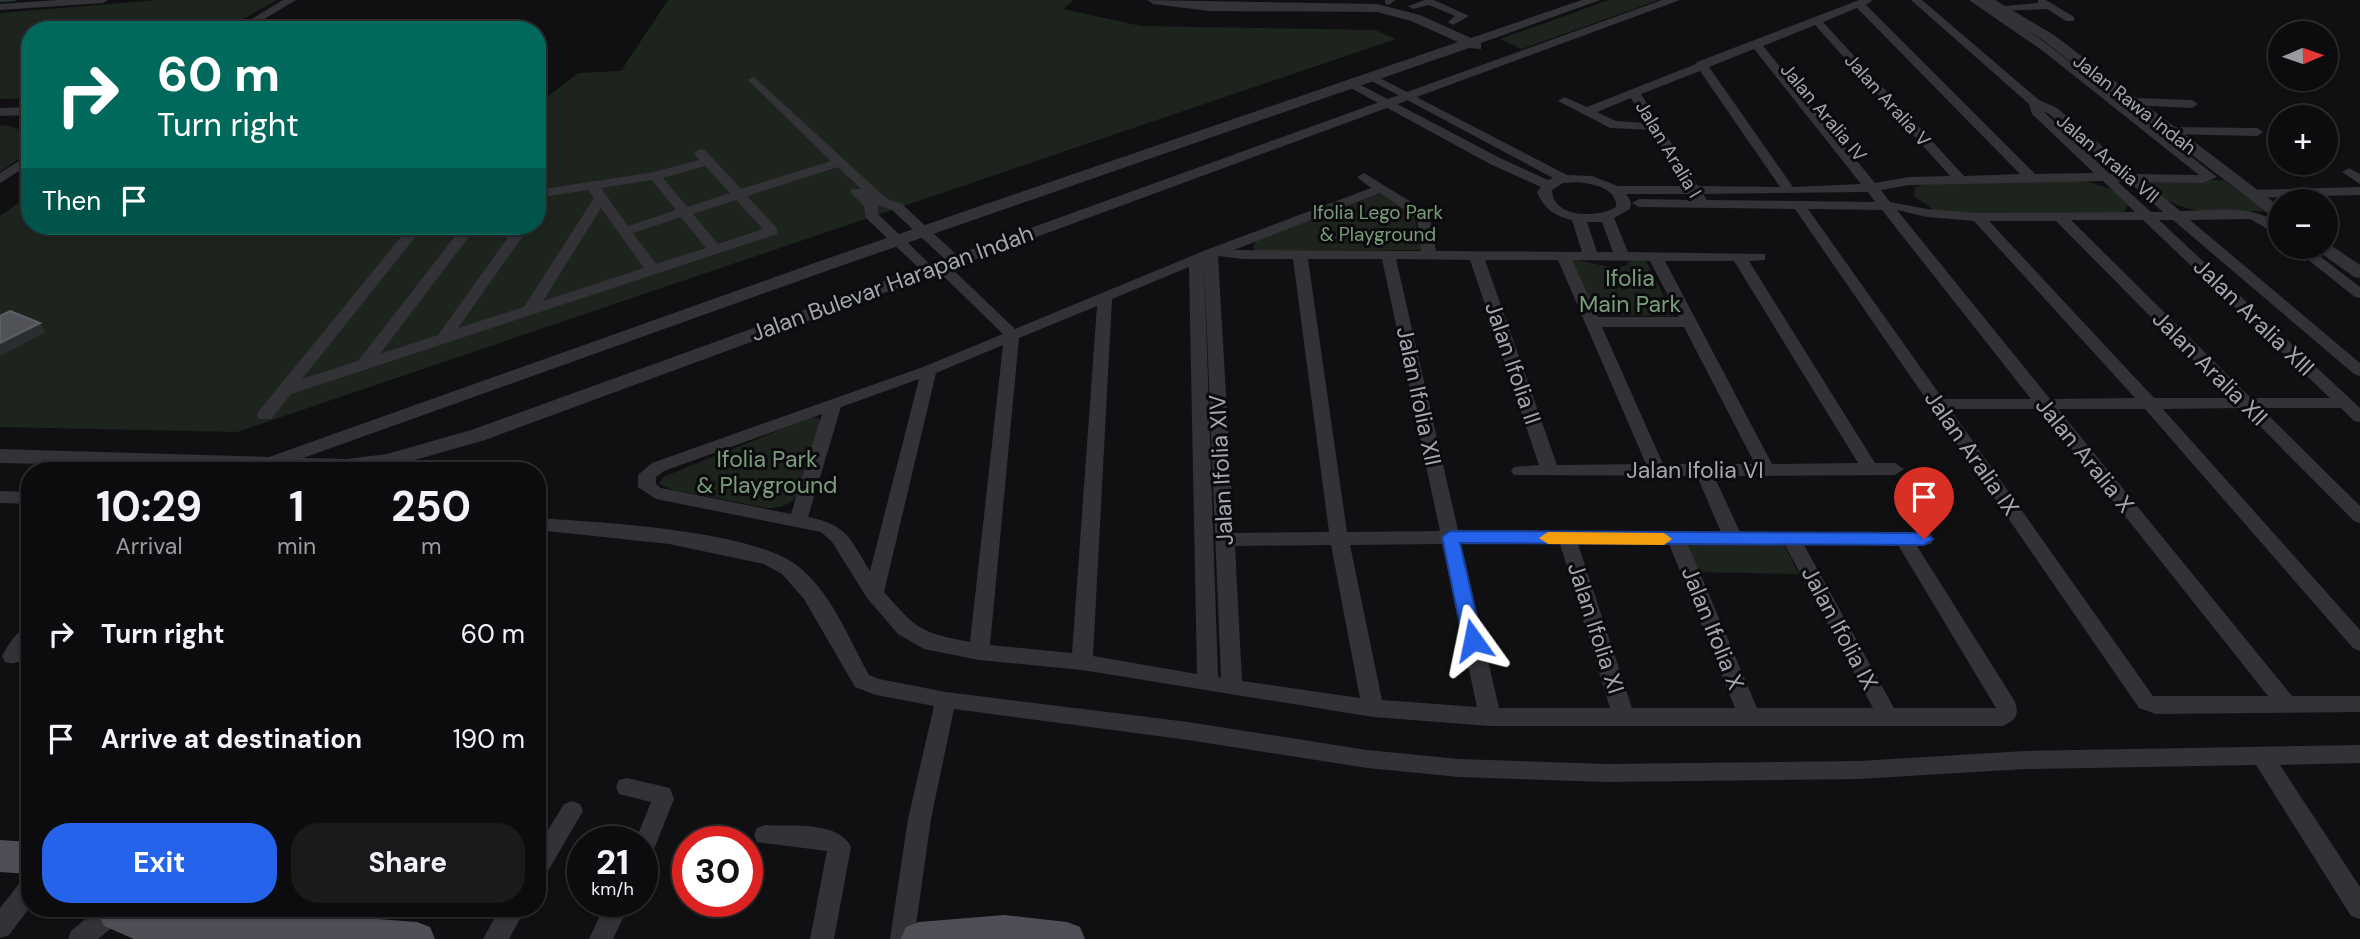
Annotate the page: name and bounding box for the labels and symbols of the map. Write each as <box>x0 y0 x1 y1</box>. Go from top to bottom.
north arrow <box>2268 21 2338 91</box>
street label: Jalan Aralia V <box>1839 48 1936 152</box>
street label: Jalan Rawa Indah <box>2068 48 2201 160</box>
street label: Jalan Aralia IV <box>1775 58 1872 167</box>
street label: Jalan Aralia I <box>1630 96 1707 202</box>
street label: Jalan Aralia VII <box>2051 108 2164 209</box>
park label: Ifolia Lego Park & Playground <box>1313 200 1444 247</box>
street label: Jalan Bulevar Harapan Indah <box>747 218 1037 348</box>
street label: Jalan Aralia XIII <box>2188 253 2320 381</box>
park label: Ifolia Main Park <box>1579 263 1681 319</box>
street label: Jalan Ifolia II <box>1478 298 1548 428</box>
street label: Jalan Aralia XII <box>2147 305 2273 431</box>
street label: Jalan Ifolia XII <box>1390 324 1448 468</box>
street label: Jalan Aralia IX <box>1918 385 2026 521</box>
street label: Jalan Aralia X <box>2029 391 2141 519</box>
street label: Jalan Ifolia XIV <box>1202 394 1240 546</box>
park label: Ifolia Park & Playground <box>696 444 838 500</box>
street label: Jalan Ifolia VI <box>1626 455 1764 485</box>
pin <box>1894 467 1954 539</box>
street label: Jalan Ifolia XI <box>1561 559 1631 697</box>
street label: Jalan Ifolia IX <box>1795 561 1885 695</box>
street label: Jalan Ifolia X <box>1675 562 1751 694</box>
position arrow <box>1436 603 1510 677</box>
speed limit sign: 30 <box>672 826 763 917</box>

